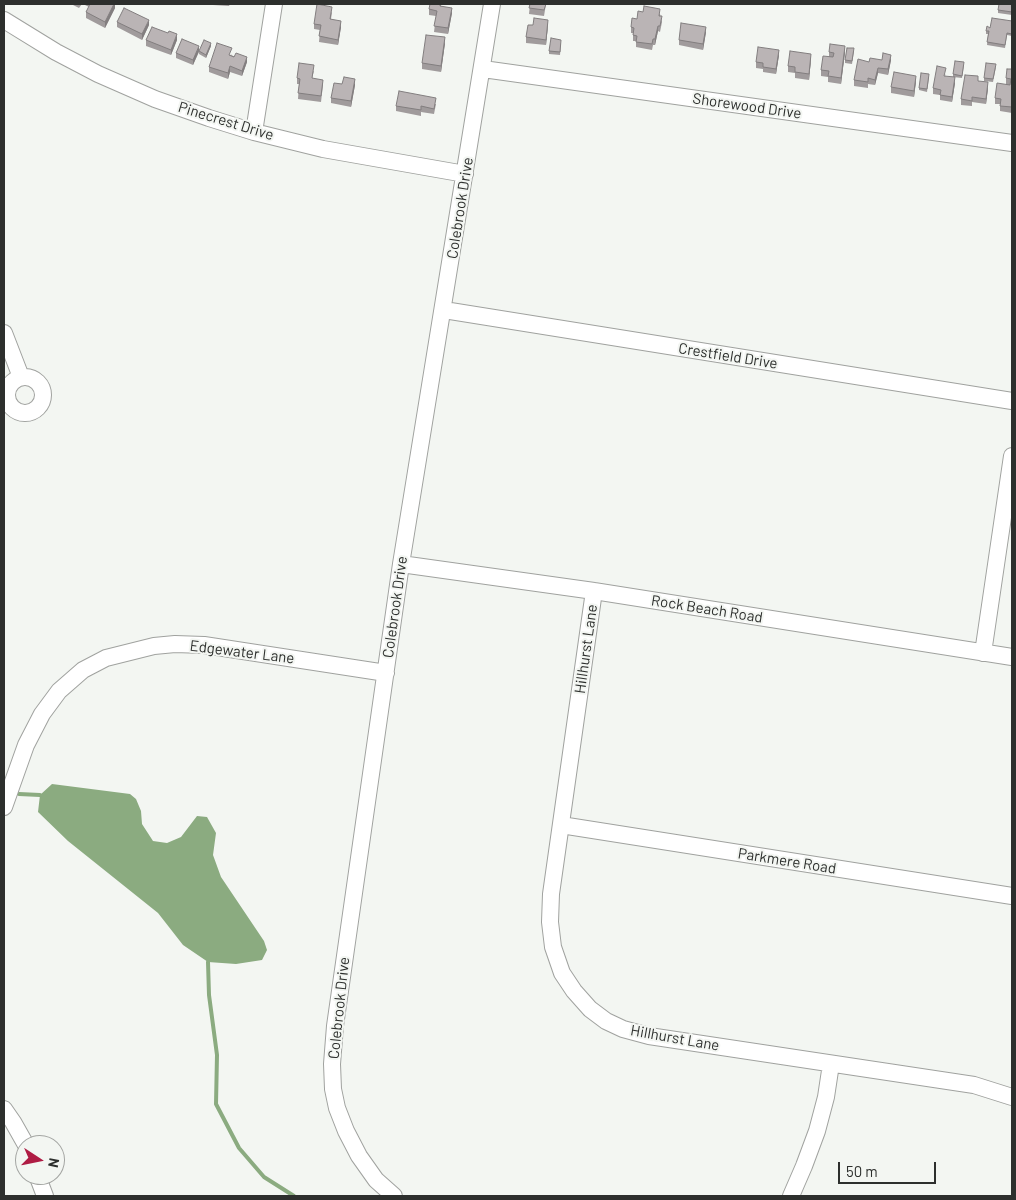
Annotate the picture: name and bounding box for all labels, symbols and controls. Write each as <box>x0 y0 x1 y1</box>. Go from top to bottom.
street label: Shorewood Drive <box>691 89 803 123</box>
street label: Pinecrest Drive <box>176 98 276 144</box>
street label: Colebrook Drive <box>443 156 477 260</box>
street label: Crestfield Drive <box>677 339 779 373</box>
street label: Colebrook Drive <box>379 555 411 659</box>
street label: Rock Beach Road <box>650 591 764 627</box>
street label: Hillhurst Lane <box>571 603 601 695</box>
street label: Edgewater Lane <box>189 637 295 667</box>
street label: Parkmere Road <box>737 844 837 878</box>
street label: Colebrook Drive <box>325 956 353 1060</box>
street label: Hillhurst Lane <box>629 1021 721 1055</box>
north arrow <box>15 1135 65 1185</box>
scale bar <box>841 1152 938 1184</box>
text: N <box>45 1157 63 1169</box>
text: 50 m <box>846 1162 878 1180</box>

